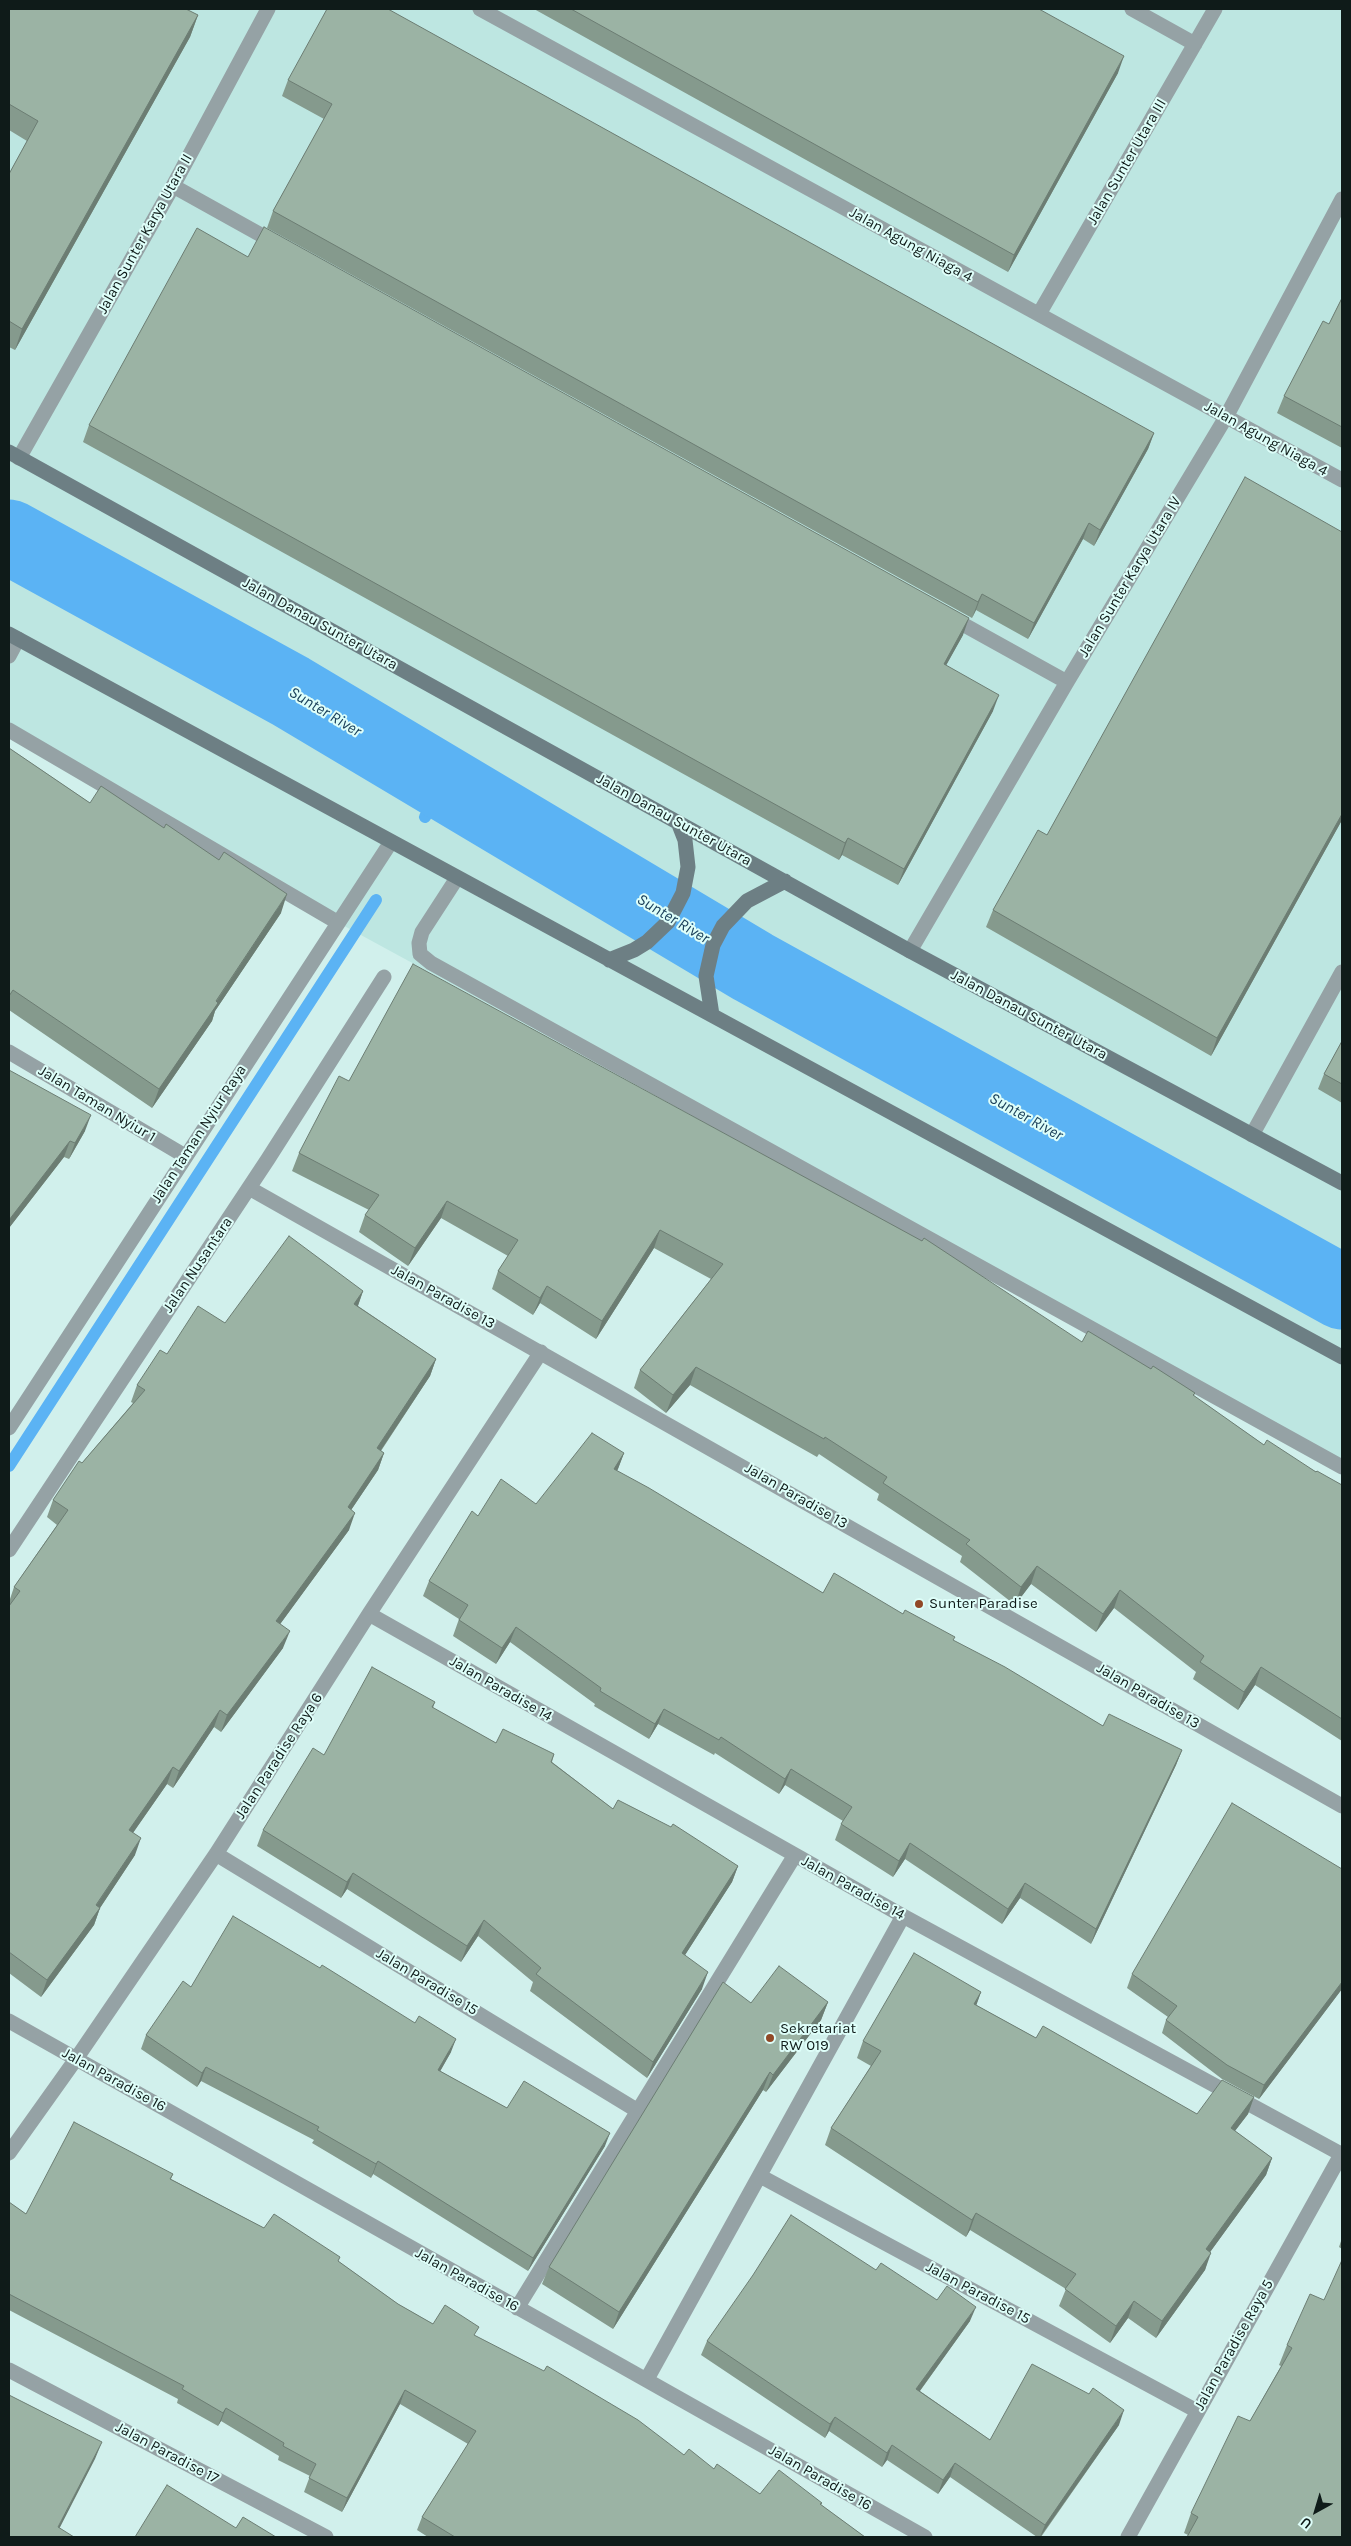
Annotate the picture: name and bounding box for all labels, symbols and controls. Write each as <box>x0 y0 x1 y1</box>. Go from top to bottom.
street label: Jalan Sunter Utara III <box>1084 96 1170 228</box>
street label: Jalan Sunter Karya Utara II <box>94 151 196 317</box>
street label: Jalan Agung Niaga 4 <box>846 204 976 286</box>
street label: Jalan Agung Niaga 4 <box>1201 398 1331 480</box>
street label: Jalan Sunter Karya Utara IV <box>1075 493 1185 661</box>
street label: Jalan Danau Sunter Utara <box>239 574 401 674</box>
water label: Sunter River <box>285 683 365 741</box>
street label: Jalan Danau Sunter Utara <box>593 770 755 870</box>
water label: Sunter River <box>633 890 713 948</box>
street label: Jalan Danau Sunter Utara <box>948 966 1110 1064</box>
street label: Jalan Taman Nyiur Raya <box>148 1061 250 1207</box>
street label: Jalan Taman Nyiur 1 <box>35 1062 159 1146</box>
water label: Sunter River <box>986 1089 1066 1145</box>
street label: Jalan Nusantara <box>159 1214 237 1316</box>
street label: Jalan Paradise 13 <box>388 1261 498 1333</box>
street label: Jalan Paradise 13 <box>741 1459 851 1533</box>
place label: Sunter Paradise <box>929 1595 1038 1613</box>
marker: Sunter Paradise <box>913 1598 925 1610</box>
street label: Jalan Paradise 14 <box>447 1652 555 1726</box>
street label: Jalan Paradise 13 <box>1093 1659 1203 1733</box>
street label: Jalan Paradise Raya 6 <box>231 1689 327 1823</box>
street label: Jalan Paradise 14 <box>798 1852 908 1924</box>
street label: Jalan Paradise 15 <box>373 1945 481 2019</box>
place label: Sekretariat RW 019 <box>780 2020 856 2055</box>
marker: Sekretariat RW 019 <box>764 2032 776 2044</box>
street label: Jalan Paradise 16 <box>59 2044 169 2116</box>
street label: Jalan Paradise 16 <box>412 2244 522 2316</box>
street label: Jalan Paradise 15 <box>923 2258 1033 2328</box>
street label: Jalan Paradise Raya 5 <box>1191 2276 1277 2414</box>
street label: Jalan Paradise 17 <box>112 2418 222 2488</box>
street label: Jalan Paradise 16 <box>765 2441 875 2515</box>
north arrow <box>1291 2486 1341 2536</box>
text: U <box>1297 2513 1315 2533</box>

